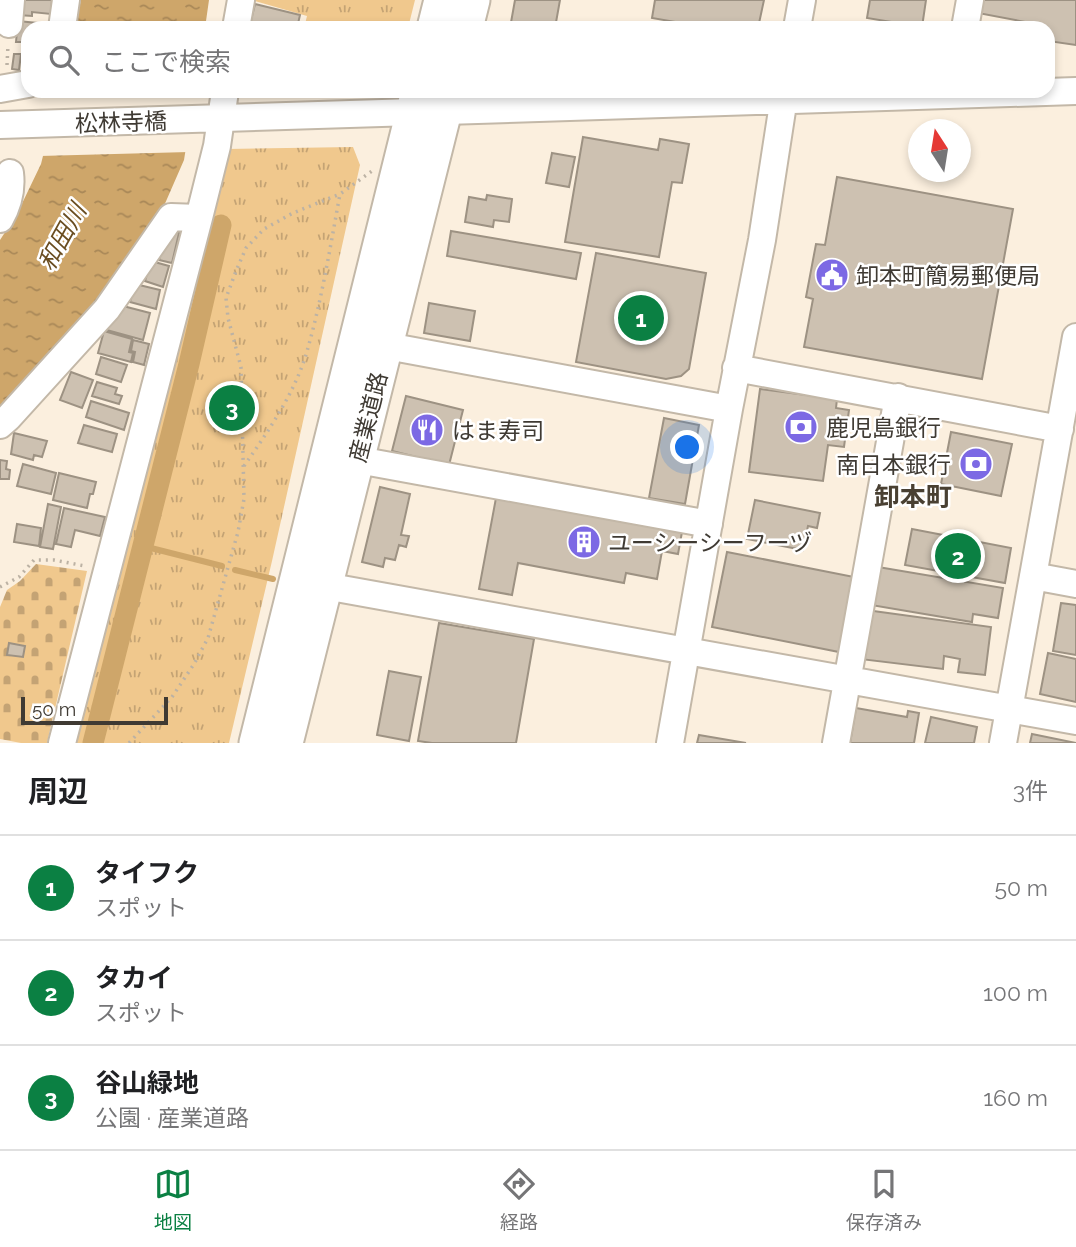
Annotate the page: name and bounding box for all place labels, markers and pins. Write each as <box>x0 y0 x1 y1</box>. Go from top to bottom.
public building icon: 卸本町簡易郵便局 <box>813 256 851 294</box>
place label: 卸本町簡易郵便局 <box>856 262 1040 289</box>
pin: 1 <box>618 292 664 344</box>
pin: 3 <box>209 382 255 434</box>
bank icon: 鹿児島銀行 <box>782 408 820 446</box>
restaurant icon: はま寿司 <box>408 411 446 449</box>
place label: 鹿児島銀行 <box>826 414 941 441</box>
place label: はま寿司 <box>452 417 544 444</box>
bank icon: 南日本銀行 <box>957 445 995 483</box>
place label: 南日本銀行 <box>836 451 951 478</box>
building icon: ユーシーシーフーヅ <box>565 523 603 561</box>
place label: ユーシーシーフーヅ <box>608 529 812 556</box>
pin: 2 <box>935 530 981 582</box>

